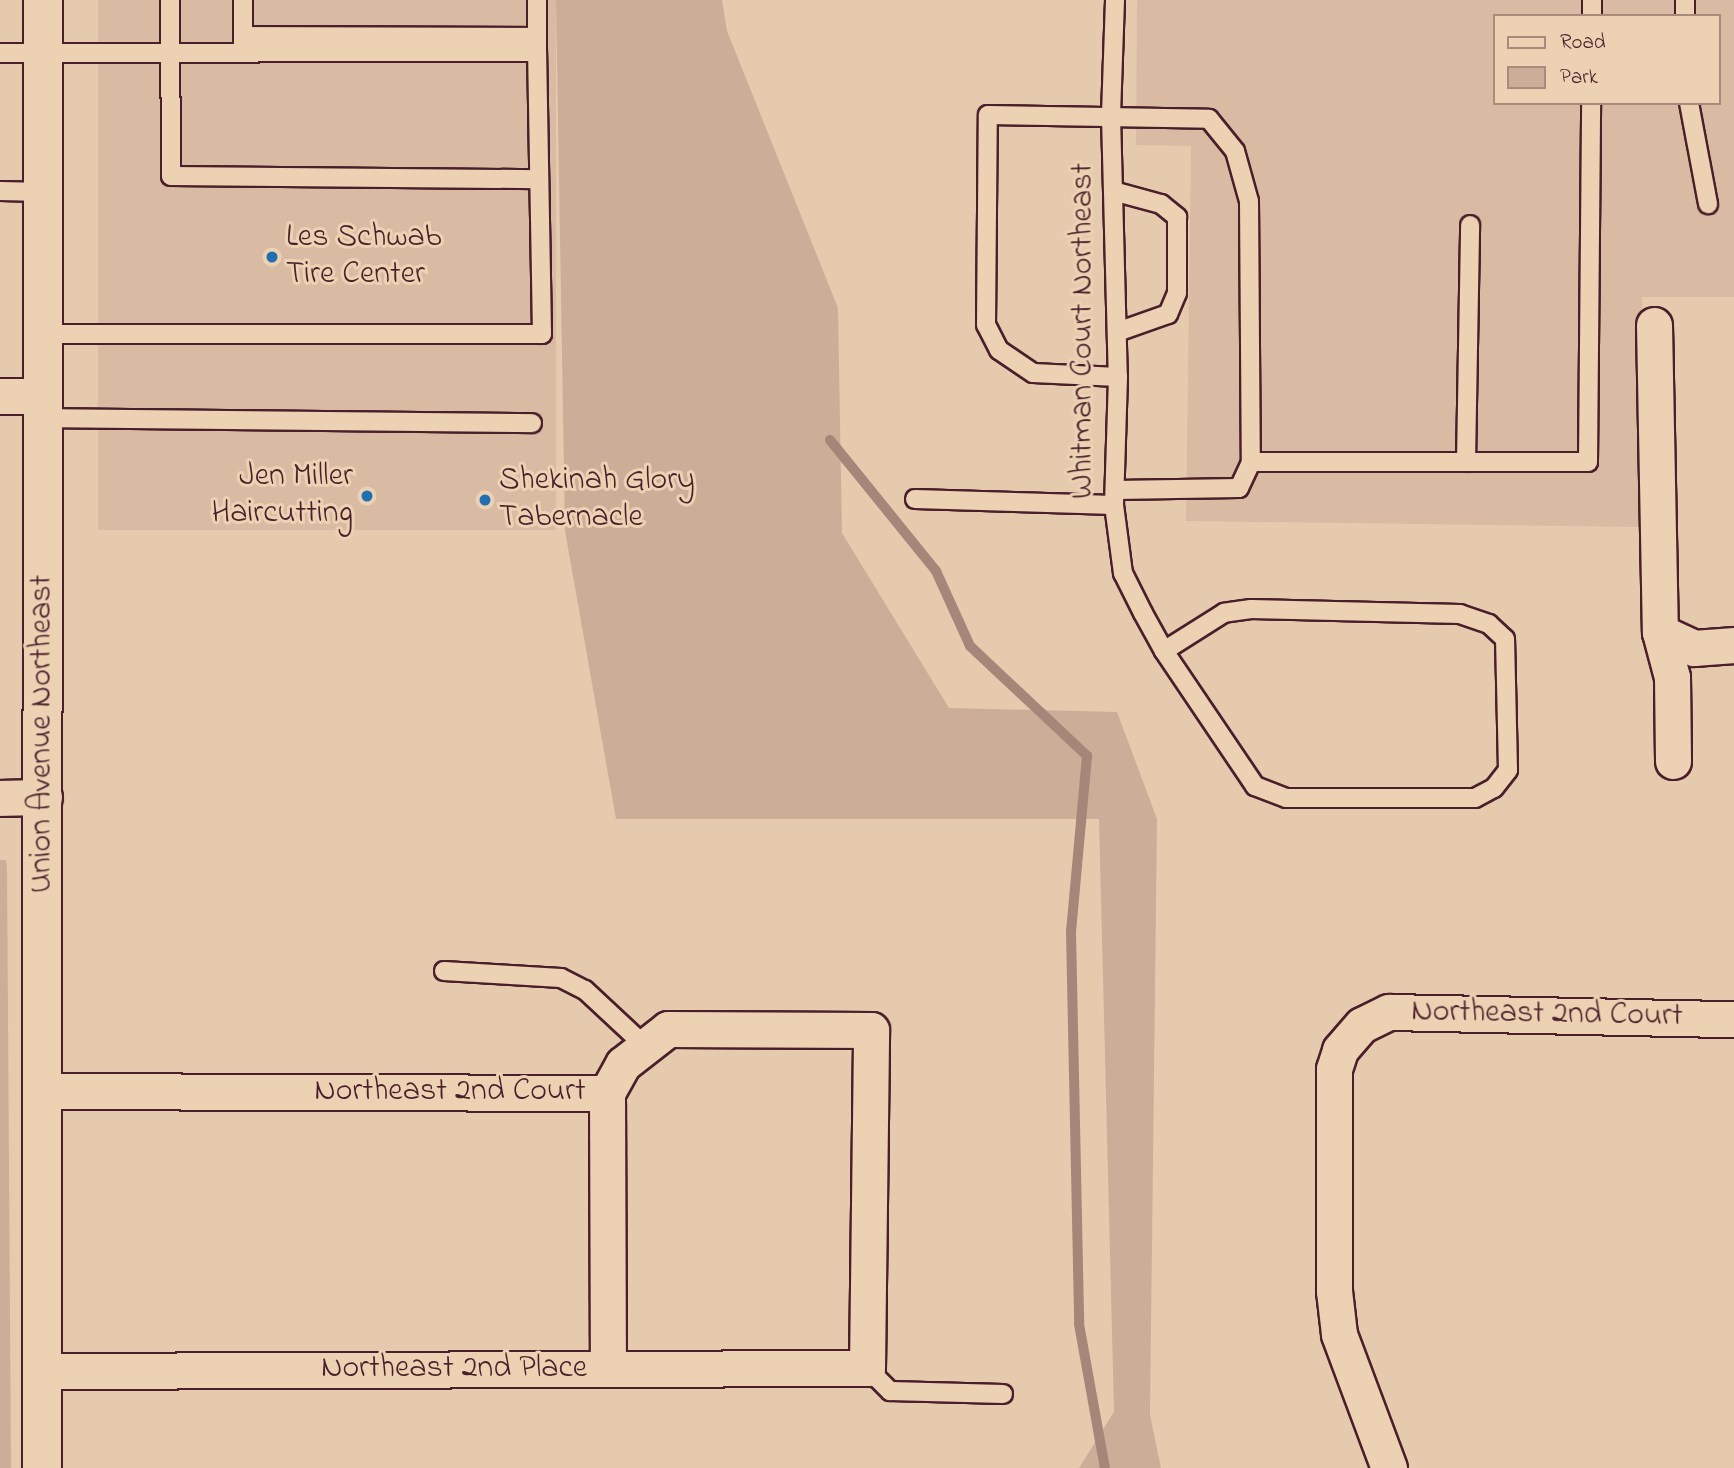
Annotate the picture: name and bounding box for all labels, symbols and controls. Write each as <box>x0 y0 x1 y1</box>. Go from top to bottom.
legend <box>1492 14 1720 105</box>
text: Road <box>1560 28 1606 58</box>
text: Park <box>1560 63 1598 93</box>
street label: Whitman Court Northeast <box>1065 163 1103 499</box>
place label: Les Schwab Tire Center <box>286 220 442 295</box>
marker: Les Schwab Tire Center <box>264 249 280 265</box>
place label: Jen Miller Haircutting <box>212 459 353 534</box>
place label: Shekinah Glory Tabernacle <box>499 463 695 538</box>
marker: Jen Miller Haircutting <box>359 488 375 504</box>
marker: Shekinah Glory Tabernacle <box>477 492 493 508</box>
street label: Union Avenue Northeast <box>24 575 62 893</box>
street label: Northeast 2nd Court <box>1411 993 1683 1037</box>
street label: Northeast 2nd Court <box>314 1073 586 1111</box>
street label: Northeast 2nd Place <box>321 1350 587 1388</box>

